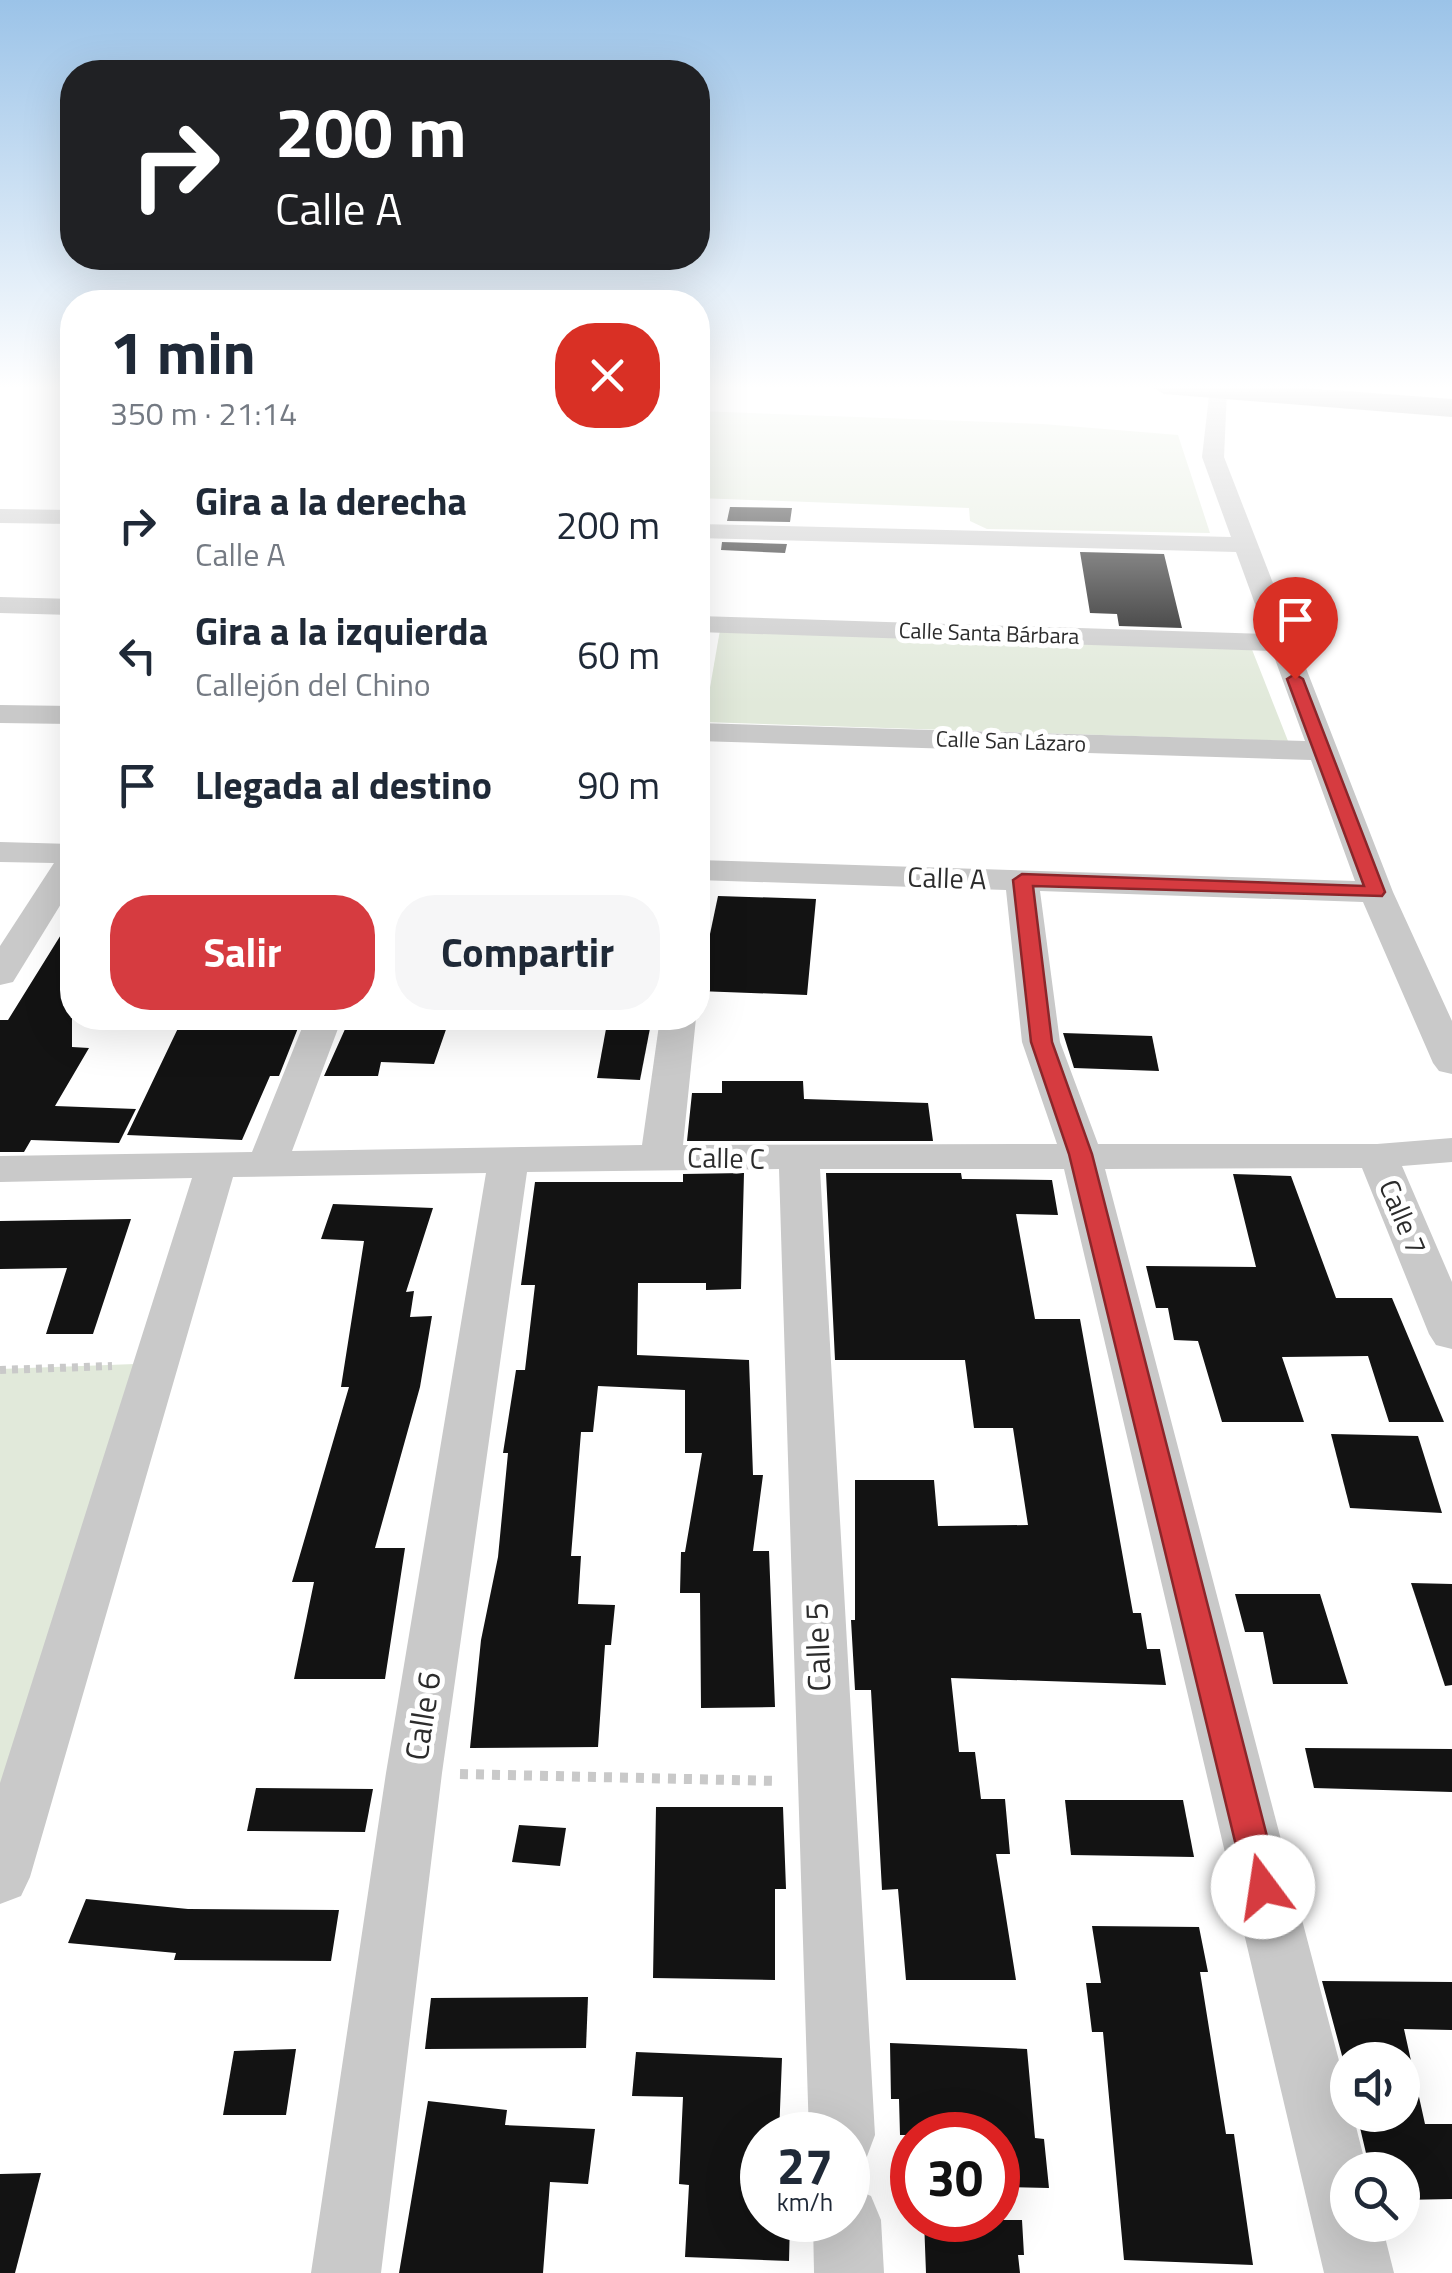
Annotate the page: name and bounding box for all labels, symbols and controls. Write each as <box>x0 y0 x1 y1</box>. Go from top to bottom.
text: 200 m <box>275 78 467 184</box>
icon: right <box>110 100 240 230</box>
text: Calle A <box>275 174 402 242</box>
text: 1 min <box>110 306 256 397</box>
button: close <box>555 323 660 428</box>
text: 350 m · 21:14 <box>110 389 297 437</box>
text: Gira a la derecha <box>195 472 467 530</box>
text: 200 m <box>556 496 660 554</box>
icon: right <box>110 498 165 553</box>
text: Calle A <box>195 530 286 578</box>
pin <box>1253 577 1338 680</box>
icon: arrive <box>1268 592 1323 647</box>
text: Gira a la izquierda <box>195 602 488 660</box>
street label: Calle Santa Bárbara <box>898 613 1080 653</box>
text: 60 m <box>577 626 660 684</box>
icon: left <box>110 628 165 683</box>
text: Callejón del Chino <box>195 660 431 708</box>
street label: Calle San Lázaro <box>935 721 1087 761</box>
text: Llegada al destino <box>195 756 492 814</box>
text: 90 m <box>577 756 660 814</box>
icon: arrive <box>110 758 165 813</box>
street label: Calle A <box>907 855 988 900</box>
button: Salir <box>110 895 375 1010</box>
button: Compartir <box>395 895 660 1010</box>
street label: Calle C <box>687 1135 765 1180</box>
street label: Calle 7 <box>1368 1172 1439 1261</box>
street label: Calle 5 <box>791 1602 843 1693</box>
street label: Calle 6 <box>391 1668 453 1764</box>
position arrow <box>1211 1835 1315 1939</box>
map controls <box>1330 2042 1420 2242</box>
button: sound <box>1330 2042 1420 2132</box>
speed limit sign: 30 <box>890 2112 1020 2242</box>
text: 27 <box>777 2127 833 2203</box>
button: search <box>1330 2152 1420 2242</box>
text: km/h <box>777 2183 833 2221</box>

